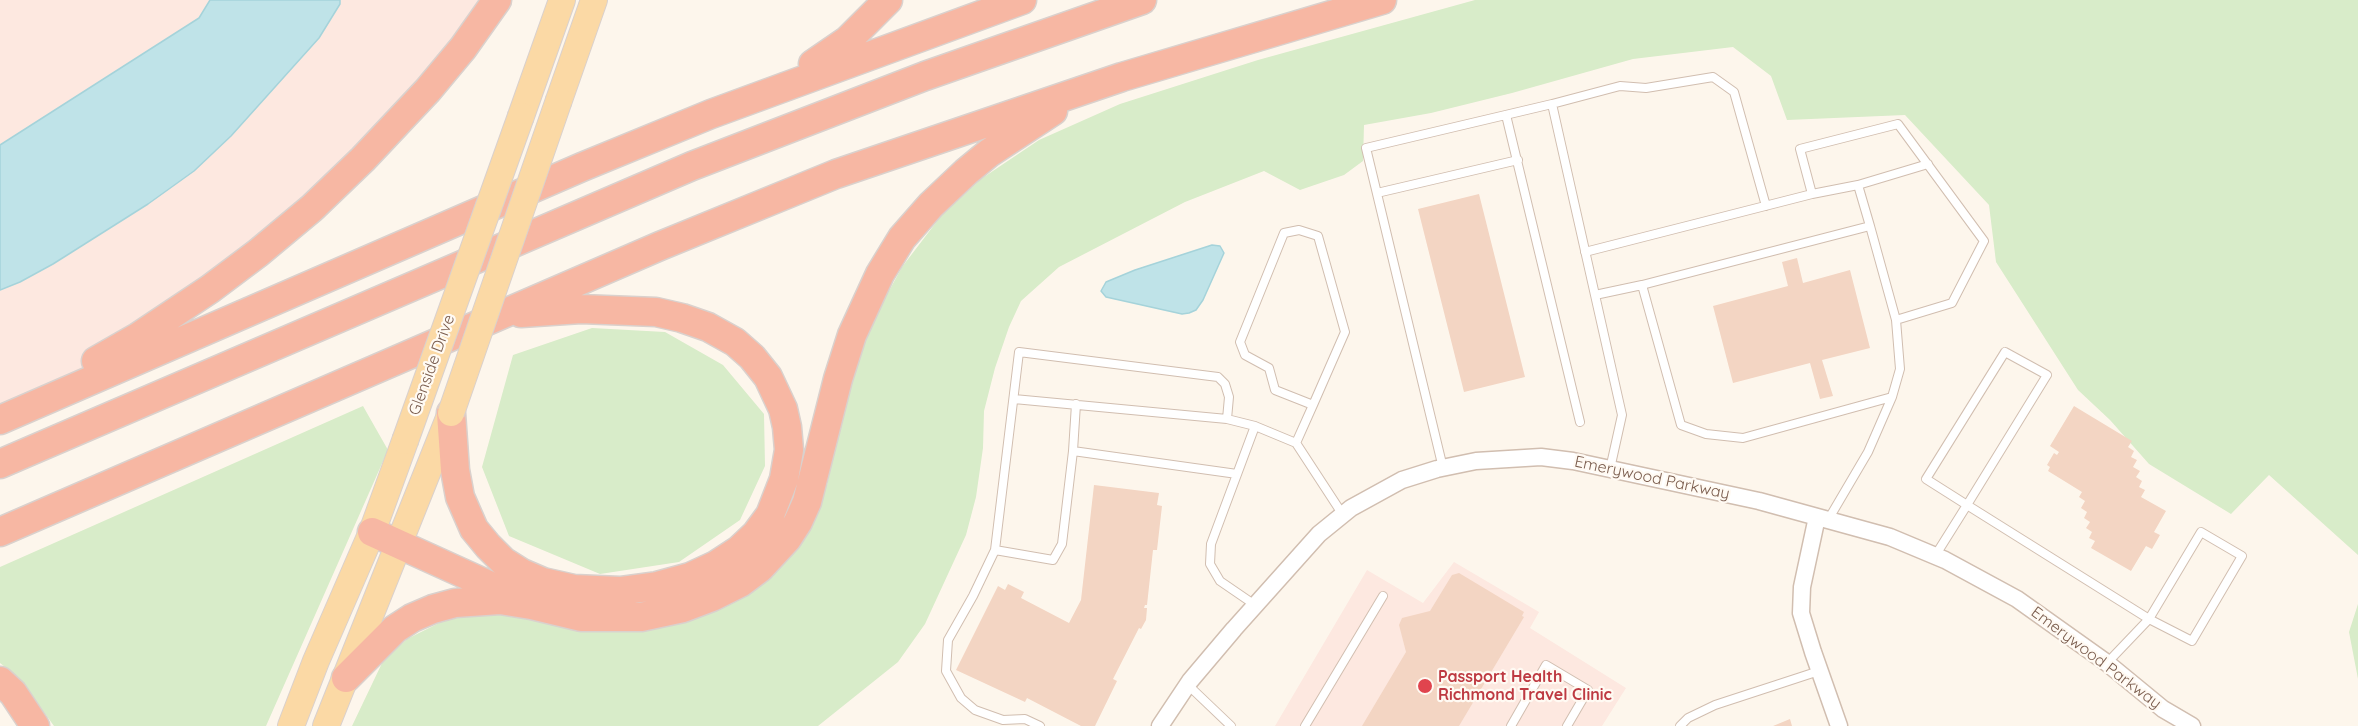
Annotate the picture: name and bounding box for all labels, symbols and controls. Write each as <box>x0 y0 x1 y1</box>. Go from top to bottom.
street label: Glenside Drive <box>405 312 459 418</box>
street label: Emerywood Parkway <box>1573 452 1731 504</box>
street label: Emerywood Parkway <box>2027 603 2165 713</box>
place label: Passport Health Richmond Travel Clinic <box>1438 667 1612 705</box>
marker: Passport Health Richmond Travel Clinic <box>1416 677 1434 695</box>

